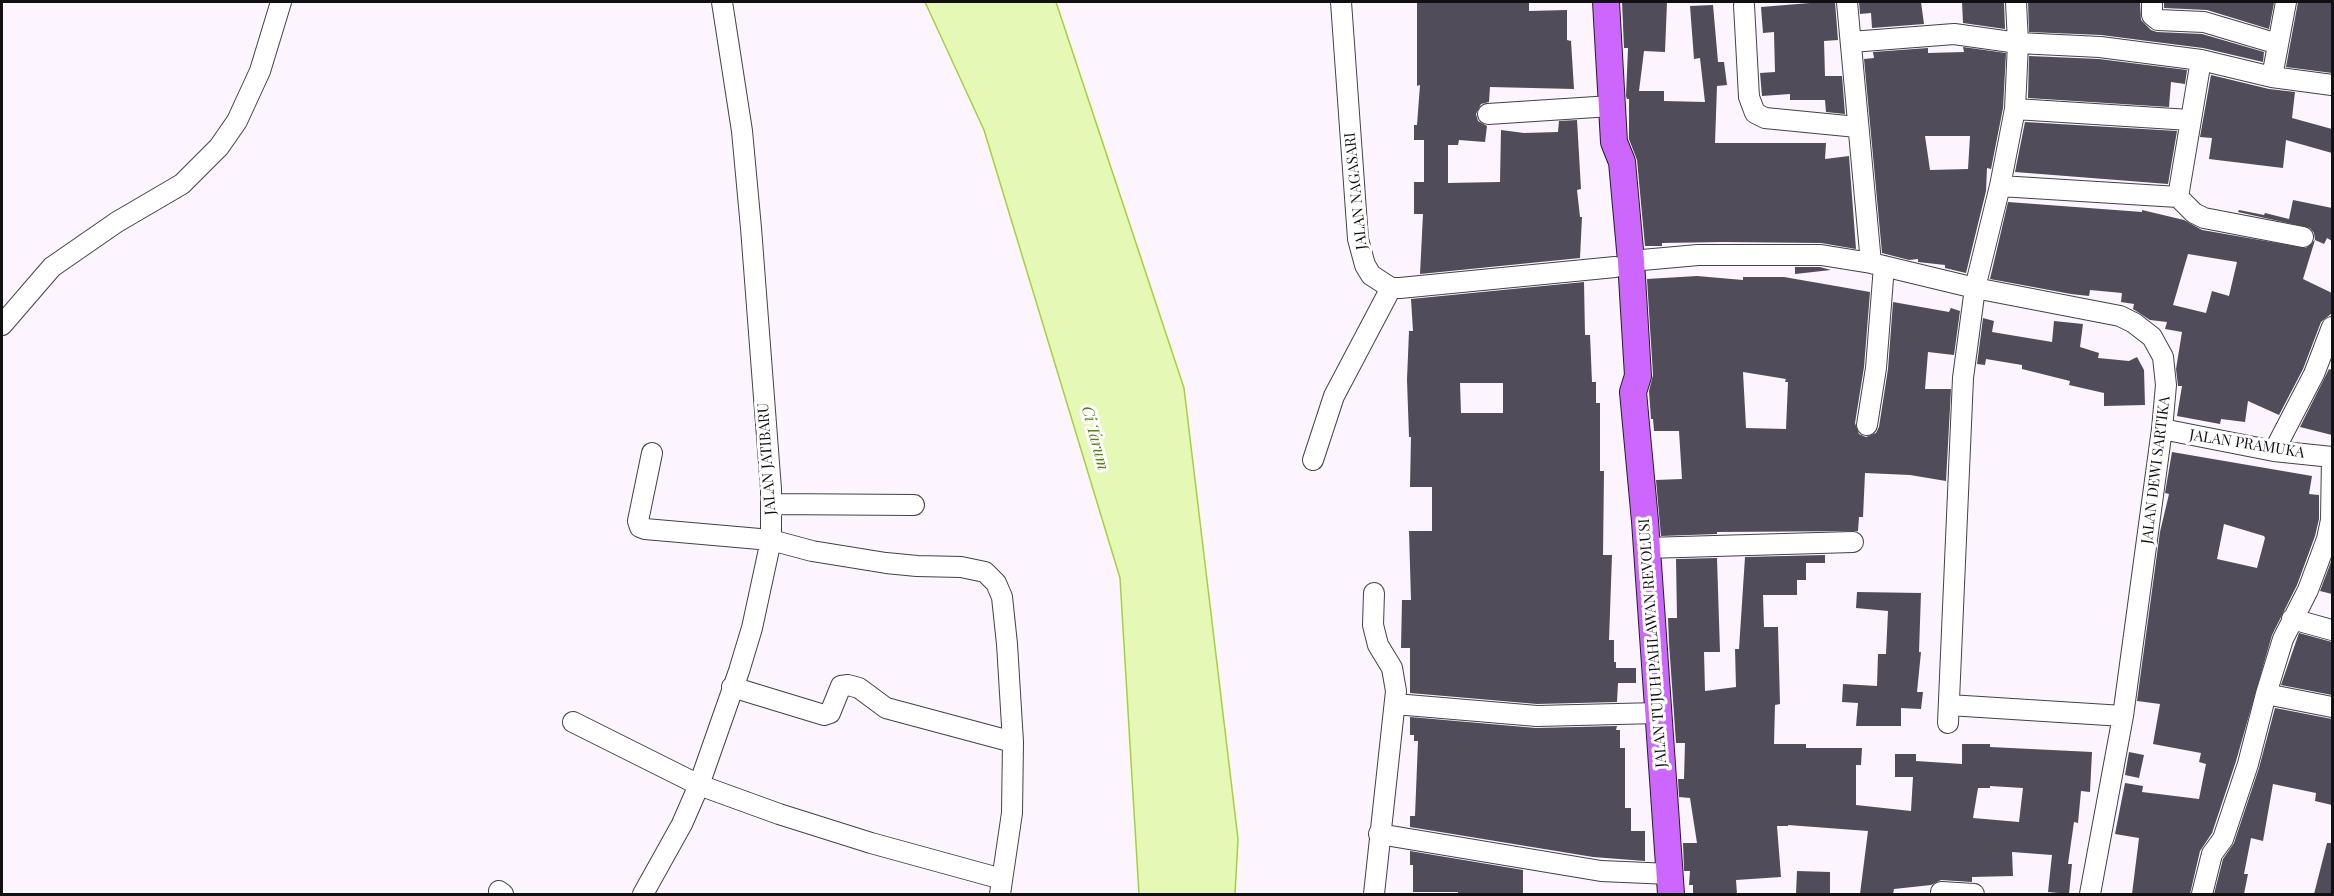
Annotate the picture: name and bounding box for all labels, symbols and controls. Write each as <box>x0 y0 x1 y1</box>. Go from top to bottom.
street label: JALAN NAGASARI <box>1341 131 1371 251</box>
street label: JALAN DEWI SARTIKA <box>2138 395 2174 545</box>
street label: JALAN JATIBARU <box>754 402 780 516</box>
water label: Ci Tarum <box>1077 404 1113 472</box>
street label: JALAN PRAMUKA <box>2188 426 2306 462</box>
street label: JALAN TUJUH PAHLAWAN REVOLUSI <box>1635 518 1671 768</box>

